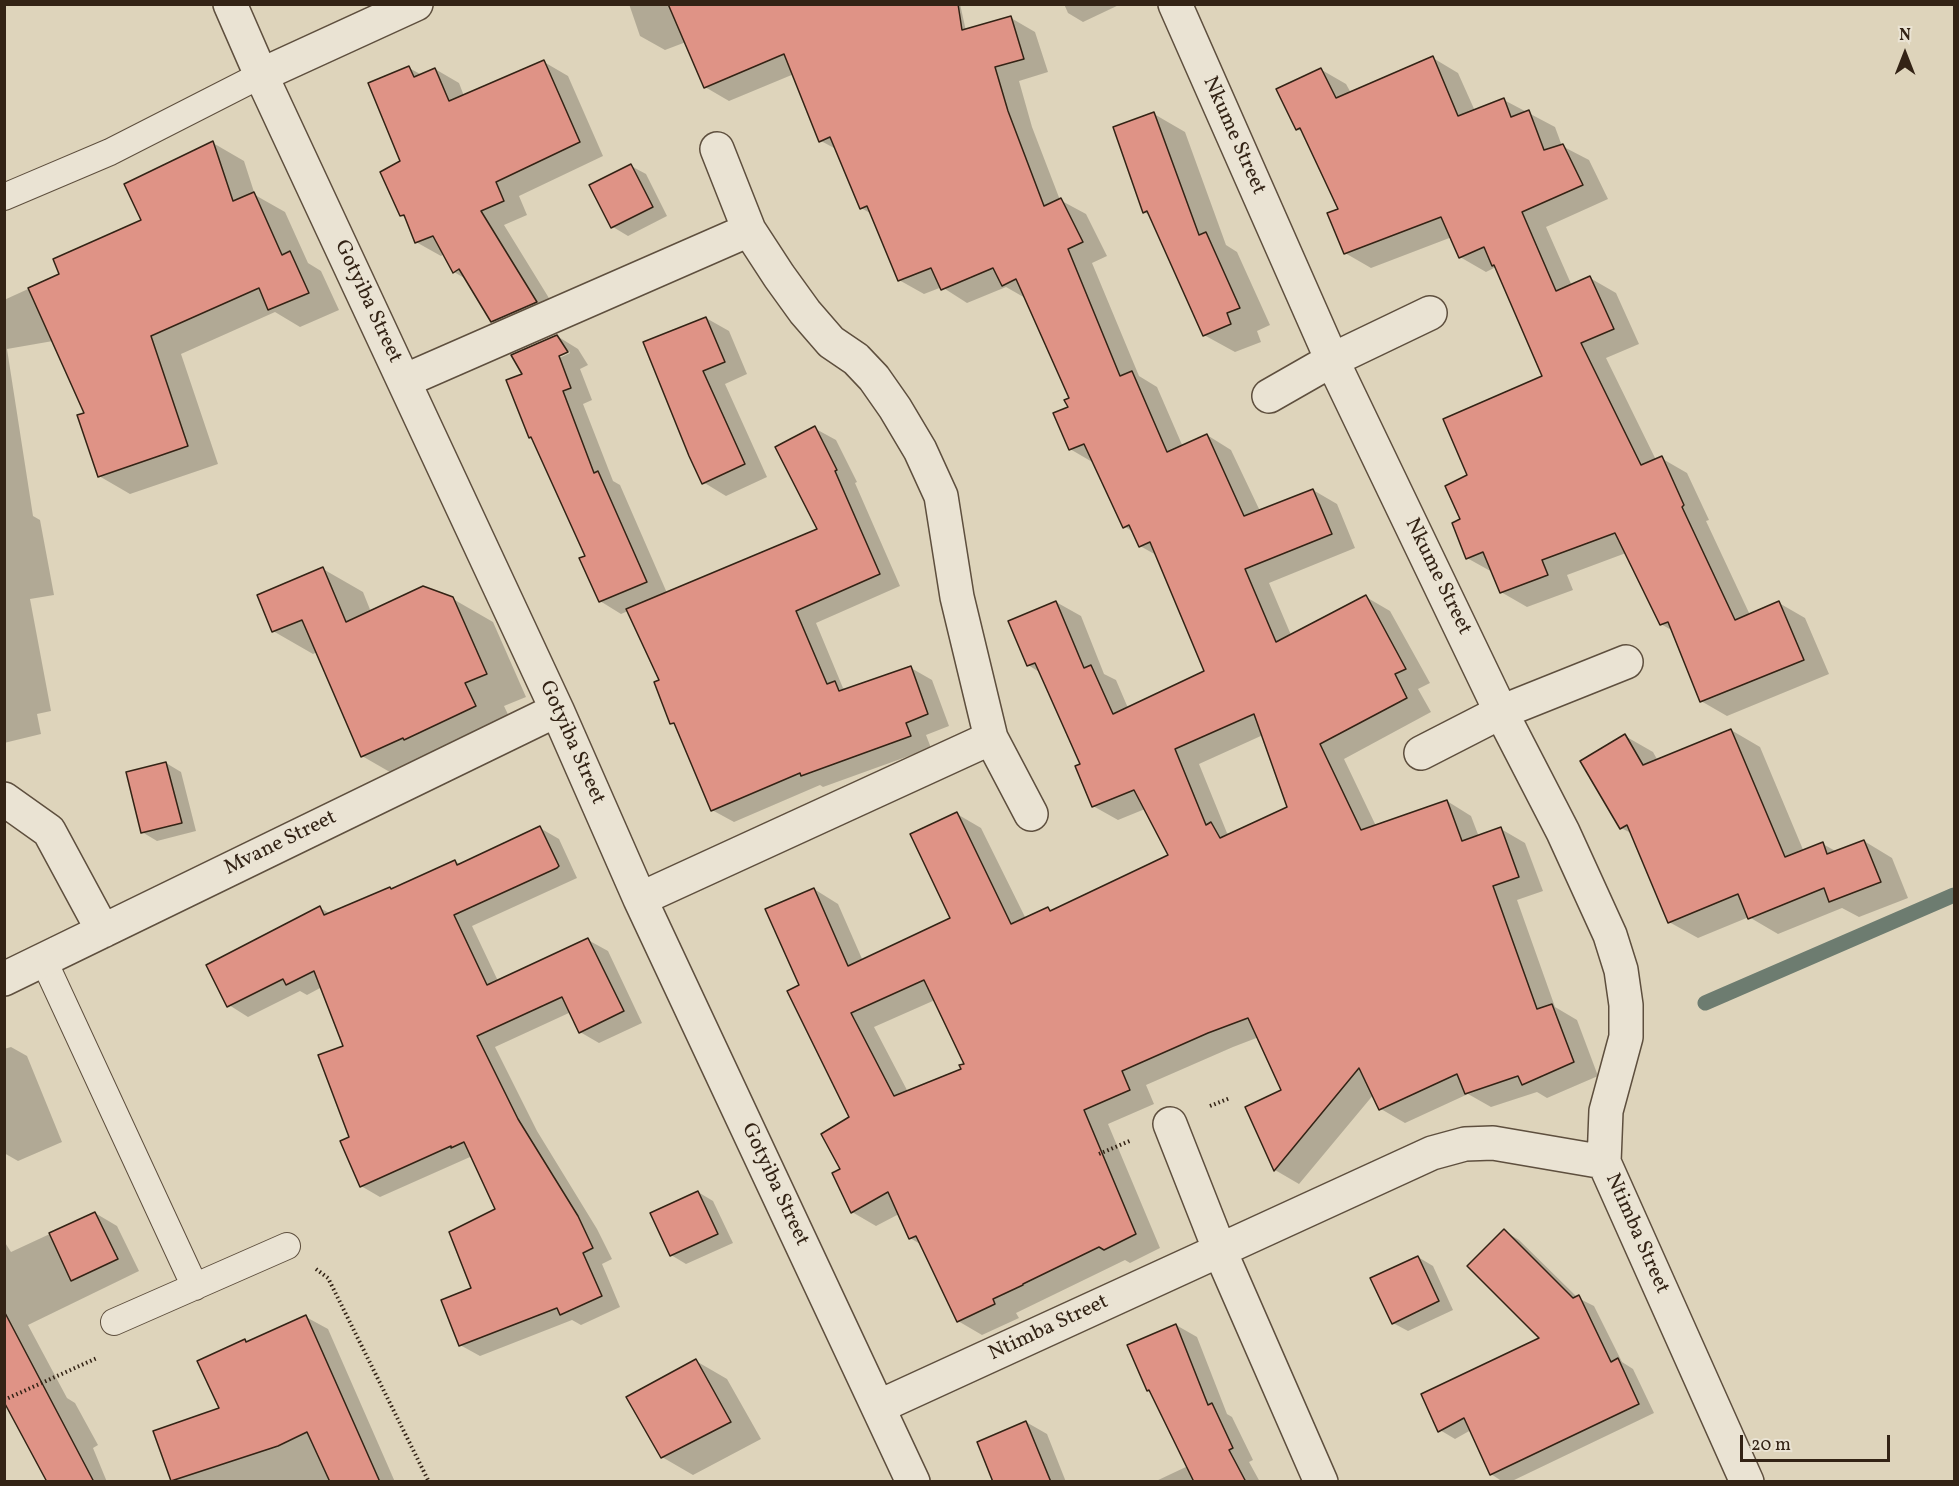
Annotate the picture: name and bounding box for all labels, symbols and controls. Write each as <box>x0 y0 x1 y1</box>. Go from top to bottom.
north arrow <box>1875 24 1935 84</box>
text: N <box>1899 25 1911 47</box>
street label: Nkume Street <box>1196 73 1270 199</box>
street label: Gotyiba Street <box>328 237 406 367</box>
street label: Nkume Street <box>1398 515 1476 639</box>
street label: Gotyiba Street <box>532 677 610 809</box>
street label: Mvane Street <box>221 806 341 882</box>
street label: Gotyiba Street <box>735 1120 813 1250</box>
street label: Ntimba Street <box>1598 1170 1674 1298</box>
street label: Ntimba Street <box>985 1290 1113 1368</box>
scale bar <box>1743 1423 1893 1461</box>
text: 20 m <box>1751 1433 1791 1458</box>

